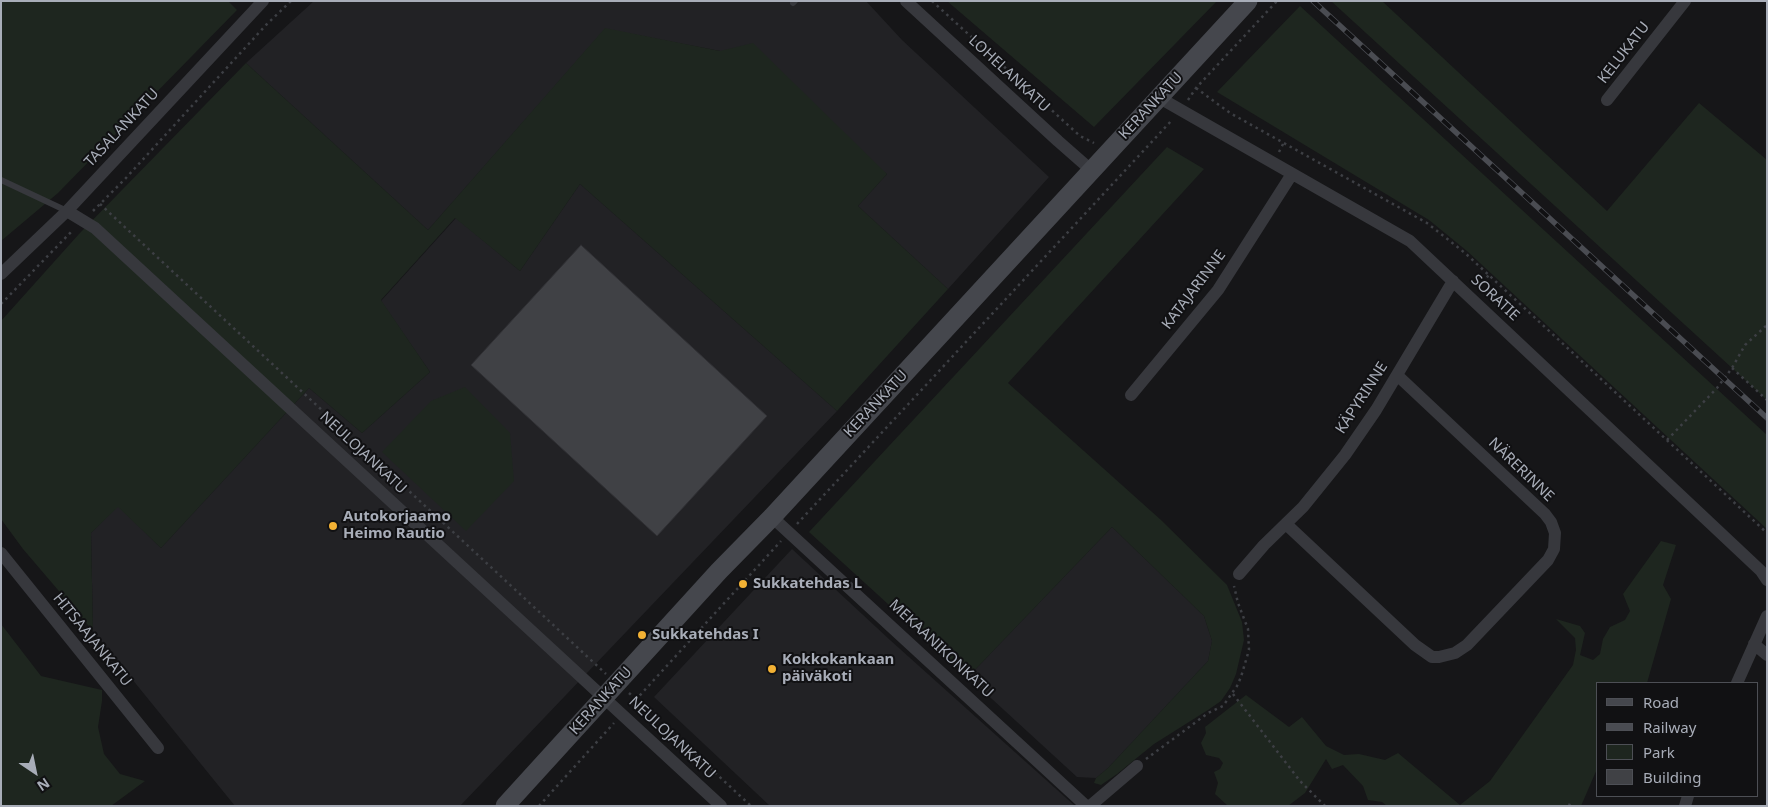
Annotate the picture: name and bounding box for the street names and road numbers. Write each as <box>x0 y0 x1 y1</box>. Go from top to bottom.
street label: KELUKATU <box>1594 19 1654 87</box>
street label: LOHELANKATU <box>965 32 1053 116</box>
street label: KERANKATU <box>1115 69 1187 143</box>
street label: TASALANKATU <box>81 85 163 171</box>
street label: KATAJARINNE <box>1158 247 1230 333</box>
street label: SORATIE <box>1467 271 1523 325</box>
street label: KÄPYRINNE <box>1332 359 1392 437</box>
street label: KERANKATU <box>840 367 912 441</box>
street label: NEULOJANKATU <box>316 408 410 498</box>
street label: NÄRERINNE <box>1484 434 1558 506</box>
street label: HITSAAJANKATU <box>49 590 135 690</box>
street label: MEKAANIKONKATU <box>885 596 997 702</box>
street label: KERANKATU <box>566 663 636 739</box>
street label: NEULOJANKATU <box>625 693 719 783</box>

